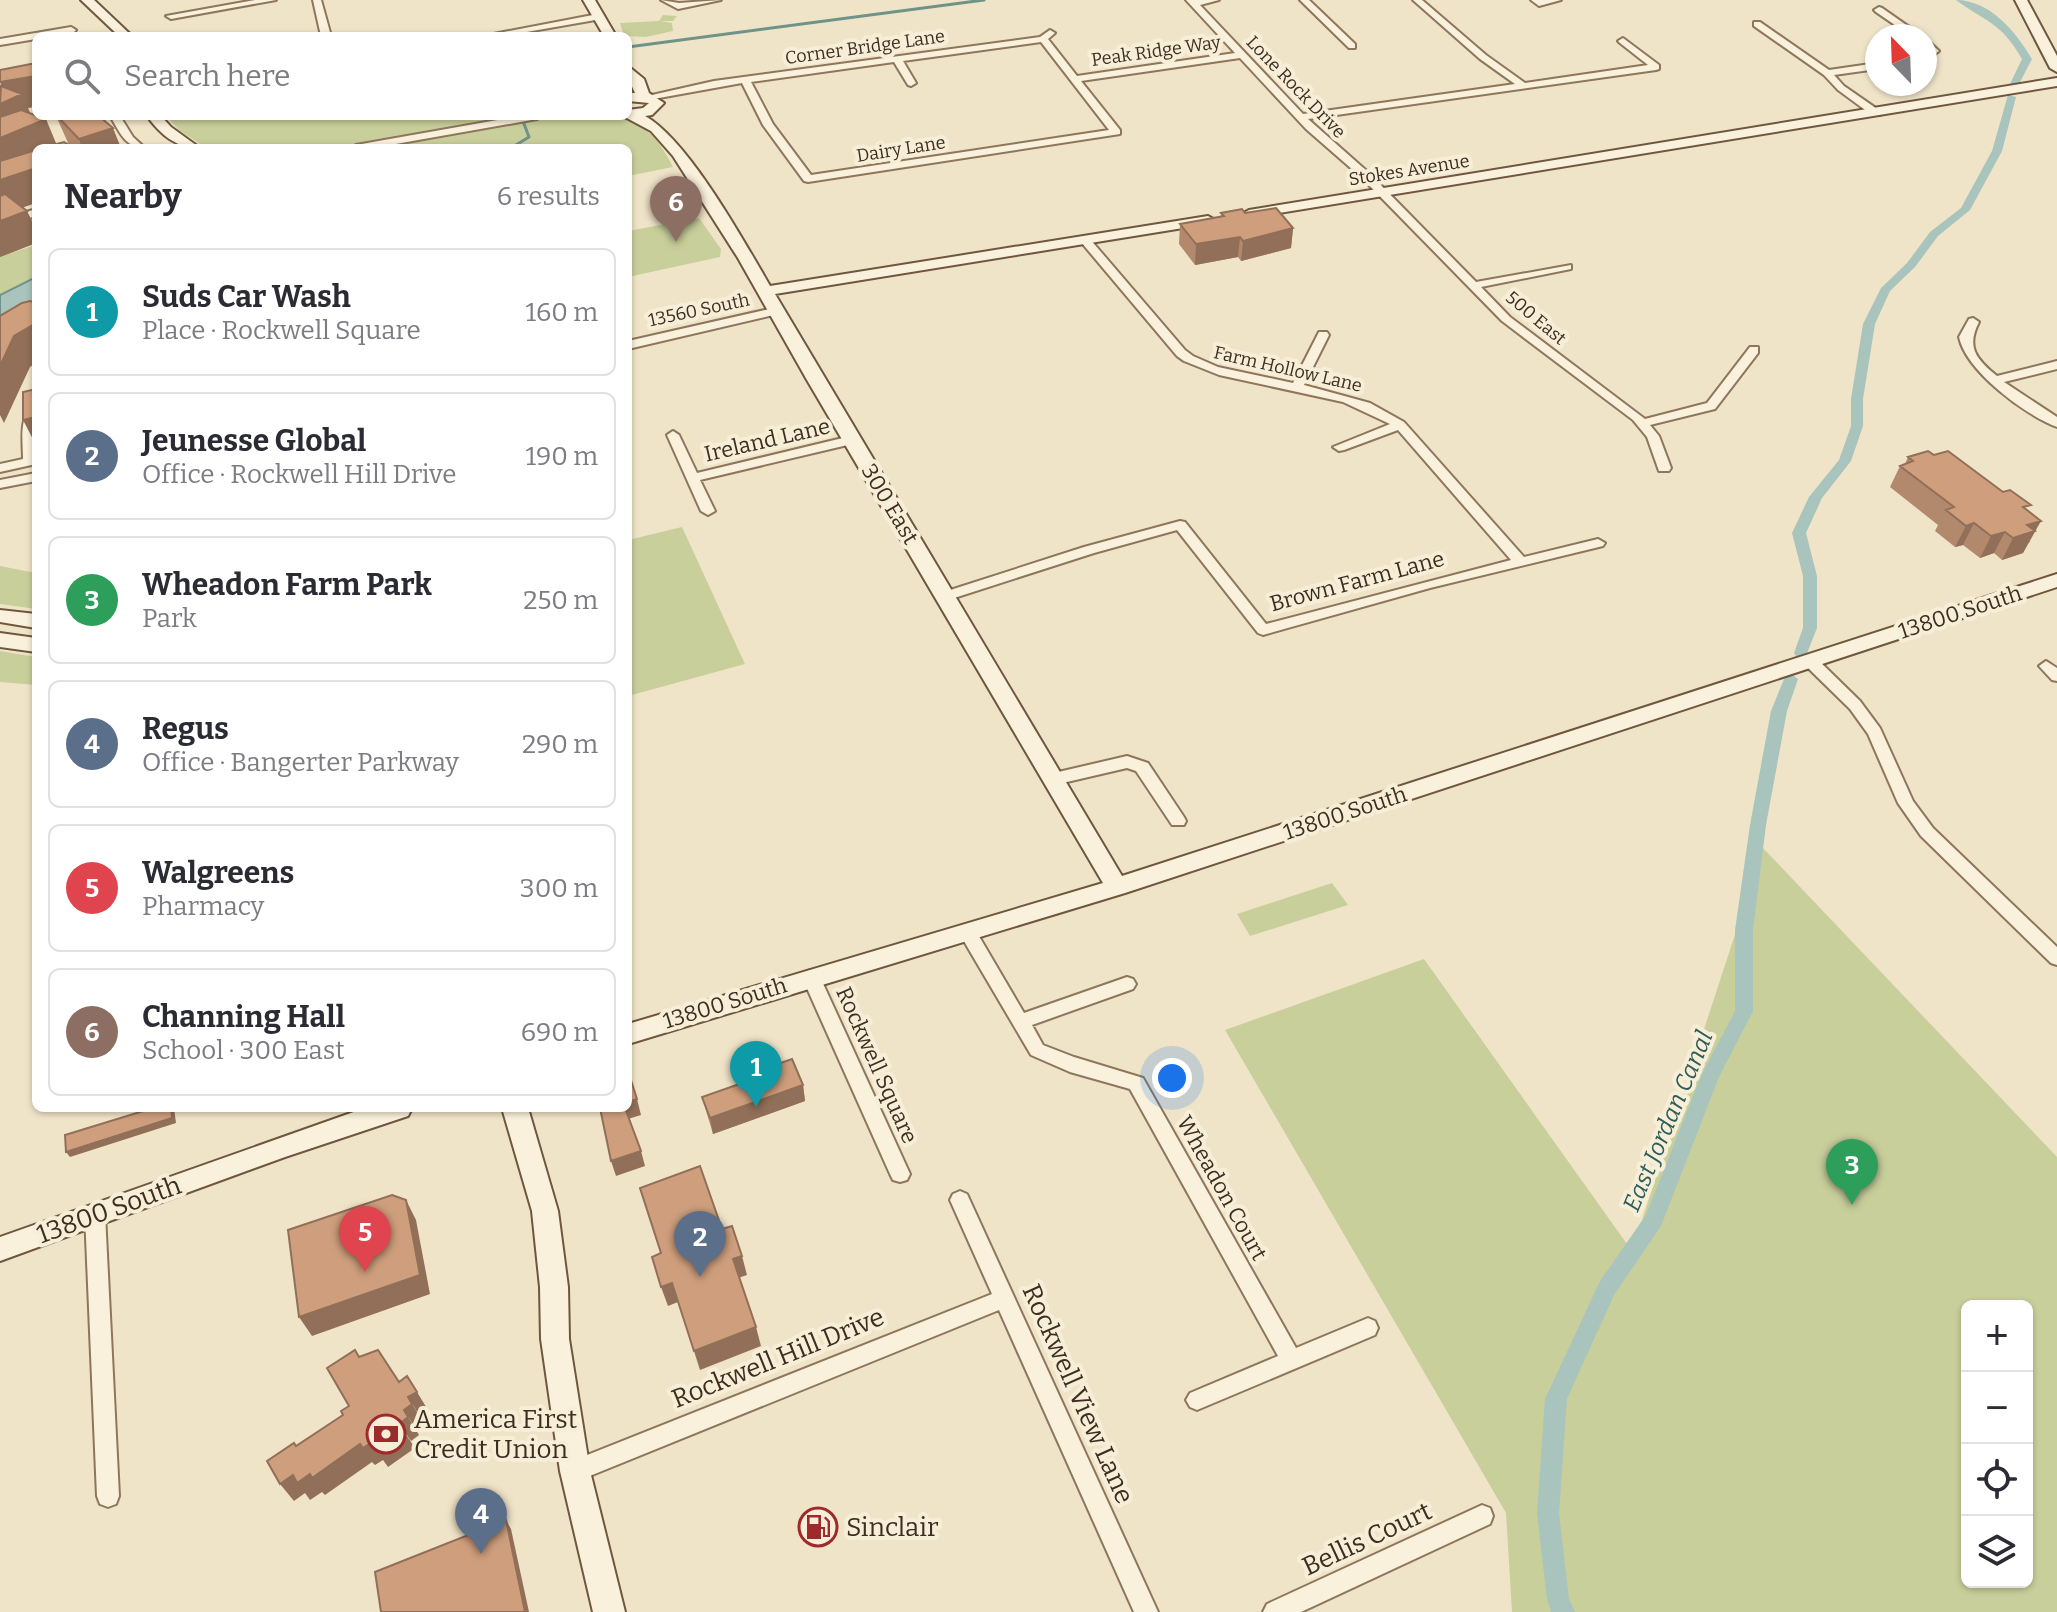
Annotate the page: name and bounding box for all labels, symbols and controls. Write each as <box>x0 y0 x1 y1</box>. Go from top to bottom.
north arrow <box>1865 24 1937 96</box>
street label: Corner Bridge Lane <box>784 25 946 69</box>
street label: Peak Ridge Way <box>1090 31 1223 71</box>
street label: Lone Rock Drive <box>1242 31 1350 143</box>
search box <box>32 32 632 120</box>
icon: search <box>60 54 104 98</box>
text: Search here <box>124 58 291 94</box>
street label: Dairy Lane <box>855 131 947 167</box>
street label: Stokes Avenue <box>1347 150 1471 190</box>
text: Nearby <box>64 176 182 217</box>
pin: 6 <box>650 176 702 242</box>
text: 6 results <box>497 181 600 212</box>
text: Suds Car Wash <box>142 279 351 315</box>
street label: 500 East <box>1501 286 1571 350</box>
street label: 13560 South <box>647 289 751 331</box>
text: 1 <box>86 297 98 328</box>
text: 160 m <box>526 297 598 328</box>
text: Place · Rockwell Square <box>142 315 421 346</box>
street label: Farm Hollow Lane <box>1212 341 1364 397</box>
street label: Ireland Lane <box>701 412 833 468</box>
text: Jeunesse Global <box>142 423 366 459</box>
text: 2 <box>85 441 99 472</box>
text: 190 m <box>526 441 598 472</box>
text: Office · Rockwell Hill Drive <box>142 459 457 490</box>
street label: 300 East <box>856 459 924 549</box>
street label: Brown Farm Lane <box>1267 545 1447 617</box>
text: Wheadon Farm Park <box>142 567 432 603</box>
street label: 13800 South <box>1895 579 2025 645</box>
text: 3 <box>85 585 99 616</box>
text: 250 m <box>523 585 598 616</box>
text: Park <box>142 603 197 634</box>
text: Regus <box>142 711 229 747</box>
text: 4 <box>84 729 100 760</box>
text: 290 m <box>522 729 598 760</box>
text: Office · Bangerter Parkway <box>142 747 459 778</box>
street label: 13800 South <box>1280 780 1410 846</box>
text: Walgreens <box>142 855 294 891</box>
text: 5 <box>85 873 99 904</box>
text: 300 m <box>520 873 598 904</box>
text: Pharmacy <box>142 891 264 922</box>
street label: 13800 South <box>660 971 790 1035</box>
street label: Rockwell Square <box>830 983 924 1147</box>
text: Channing Hall <box>142 999 345 1035</box>
text: 6 <box>84 1017 100 1048</box>
text: 690 m <box>521 1017 598 1048</box>
water label: East Jordan Canal <box>1617 1026 1719 1216</box>
text: School · 300 East <box>142 1035 345 1066</box>
pin: 1 <box>730 1041 782 1107</box>
your location <box>1152 1058 1192 1098</box>
street label: Wheadon Court <box>1171 1111 1273 1265</box>
pin: 3 <box>1826 1139 1878 1205</box>
street label: 13800 South <box>33 1170 185 1250</box>
pin: 5 <box>339 1206 391 1272</box>
pin: 2 <box>674 1211 726 1277</box>
street label: Rockwell View Lane <box>1016 1280 1140 1508</box>
map controls <box>1961 1300 2033 1588</box>
button: + <box>1961 1300 2033 1372</box>
street label: Rockwell Hill Drive <box>667 1301 889 1415</box>
button: − <box>1961 1372 2033 1444</box>
place label: America First Credit Union <box>414 1404 578 1465</box>
bank icon: America First Credit Union <box>365 1413 407 1455</box>
button: locate <box>1961 1444 2033 1516</box>
pin: 4 <box>455 1488 507 1554</box>
street label: Bellis Court <box>1297 1495 1437 1582</box>
fuel station icon: Sinclair <box>797 1506 839 1548</box>
place label: Sinclair <box>846 1512 939 1543</box>
button: layers <box>1961 1516 2033 1588</box>

